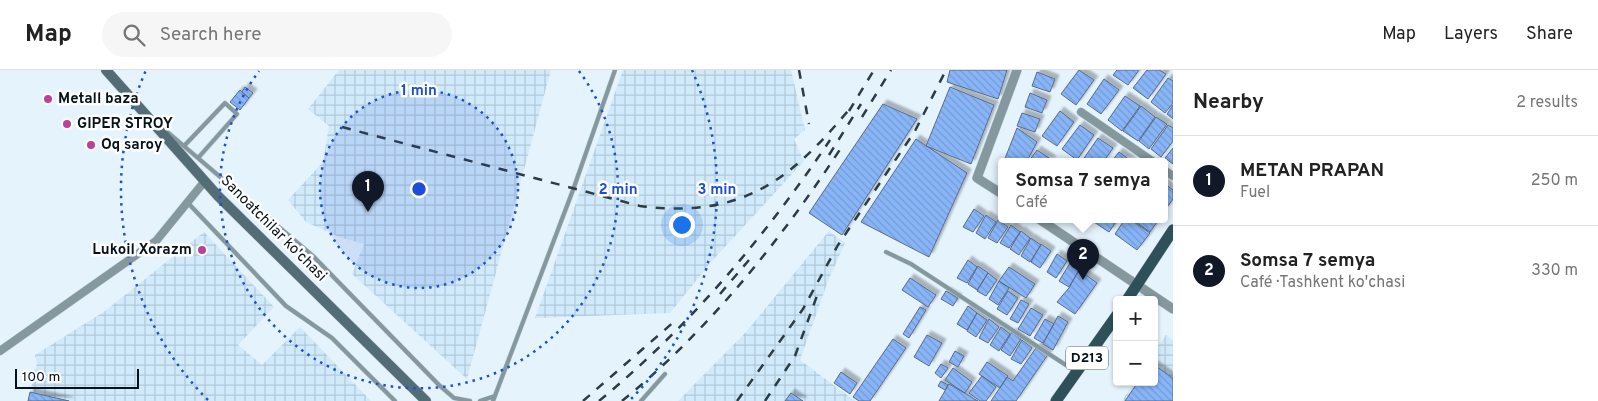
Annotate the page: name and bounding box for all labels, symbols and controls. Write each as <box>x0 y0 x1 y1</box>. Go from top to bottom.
search box <box>102 12 452 57</box>
text: Map <box>25 20 72 50</box>
icon: search <box>120 21 148 49</box>
text: Search here <box>160 23 261 47</box>
text: Map <box>1382 23 1416 46</box>
text: Layers <box>1444 23 1498 46</box>
text: Share <box>1526 23 1573 46</box>
text: 1 min <box>401 82 437 101</box>
text: Nearby <box>1193 89 1264 116</box>
place label: Metall baza <box>58 90 139 109</box>
marker: Metall baza <box>42 93 54 105</box>
text: 2 results <box>1516 93 1578 113</box>
place label: GIPER STROY <box>77 115 173 134</box>
marker: GIPER STROY <box>61 118 73 130</box>
place label: Oq saroy <box>101 136 163 155</box>
marker: Oq saroy <box>85 139 97 151</box>
popup <box>998 158 1168 223</box>
text: METAN PRAPAN <box>1240 159 1384 183</box>
text: Somsa 7 semya <box>1015 169 1151 193</box>
pin: 1 <box>352 171 384 212</box>
text: 1 <box>1206 171 1212 191</box>
text: 250 m <box>1531 171 1578 191</box>
street label: Sanoatchilar ko'chasi <box>216 172 330 286</box>
centre of rings <box>410 180 428 198</box>
text: 2 min <box>598 181 638 200</box>
text: 3 min <box>697 181 737 200</box>
text: Fuel <box>1240 183 1270 203</box>
text: Café <box>1015 193 1048 213</box>
your location <box>669 212 695 238</box>
pin: 2 <box>1067 239 1099 280</box>
place label: Lukoil Xorazm <box>92 241 192 260</box>
marker: Lukoil Xorazm <box>196 244 208 256</box>
text: Somsa 7 semya <box>1240 249 1375 273</box>
text: 2 <box>1204 261 1214 281</box>
text: 330 m <box>1531 261 1578 281</box>
text: Café · Tashkent ko'chasi <box>1240 273 1405 293</box>
map controls <box>1113 296 1158 386</box>
button: + <box>1113 296 1158 341</box>
button: − <box>1113 341 1158 386</box>
road number: D213 <box>1066 346 1108 370</box>
scale bar <box>15 366 139 389</box>
text: 100 m <box>22 369 60 386</box>

